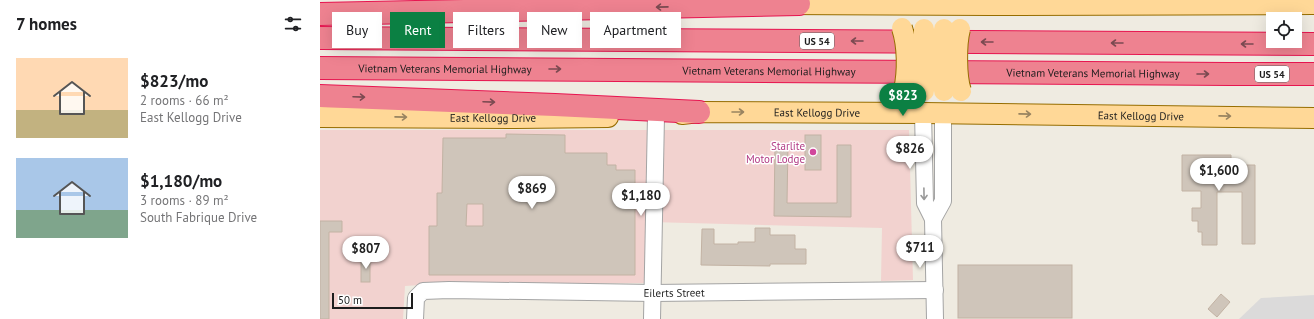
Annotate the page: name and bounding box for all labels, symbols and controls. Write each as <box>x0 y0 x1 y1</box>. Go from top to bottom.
one-way arrow <box>656 3 669 11</box>
chip: Buy <box>332 12 382 48</box>
chip: Rent <box>390 12 445 48</box>
chip: Filters <box>453 12 519 48</box>
chip: New <box>527 12 582 48</box>
chip: Apartment <box>590 12 681 48</box>
map controls <box>1266 12 1302 48</box>
button: locate <box>1266 12 1302 48</box>
text: 7 homes <box>16 13 77 35</box>
icon: filters <box>282 13 304 35</box>
road number: US 54 <box>800 33 834 49</box>
one-way arrow <box>851 37 864 45</box>
one-way arrow <box>981 38 994 46</box>
one-way arrow <box>1111 39 1124 47</box>
one-way arrow <box>1241 40 1254 48</box>
street label: Vietnam Veterans Memorial Highway <box>357 61 533 76</box>
street label: Vietnam Veterans Memorial Highway <box>681 63 857 79</box>
one-way arrow <box>548 66 561 73</box>
street label: Vietnam Veterans Memorial Highway <box>1005 66 1181 81</box>
road number: US 54 <box>1255 66 1289 82</box>
text: $823/mo <box>140 70 208 92</box>
one-way arrow <box>1196 70 1209 78</box>
icon: home <box>48 74 96 122</box>
pin: $823 <box>879 83 927 117</box>
text: $823 <box>888 87 918 104</box>
text: 2 rooms · 66 m² <box>140 92 229 109</box>
one-way arrow <box>352 94 365 101</box>
one-way arrow <box>482 99 495 106</box>
street label: East Kellogg Drive <box>774 105 860 120</box>
one-way arrow <box>731 108 744 116</box>
street label: East Kellogg Drive <box>1098 108 1184 123</box>
text: East Kellogg Drive <box>140 109 242 126</box>
one-way arrow <box>1018 110 1031 118</box>
street label: East Kellogg Drive <box>450 111 537 125</box>
one-way arrow <box>394 113 407 121</box>
one-way arrow <box>1218 113 1231 120</box>
pin: $826 <box>886 136 934 170</box>
place label: Starlite Motor Lodge <box>746 139 805 166</box>
text: $826 <box>895 140 925 157</box>
marker: Starlite Motor Lodge <box>808 147 818 157</box>
pin: $1,600 <box>1186 158 1252 192</box>
text: $1,600 <box>1199 162 1239 179</box>
text: $1,180/mo <box>140 170 222 192</box>
icon: home <box>48 174 96 222</box>
pin: $869 <box>508 176 556 210</box>
text: $869 <box>517 180 547 197</box>
pin: $1,180 <box>608 183 674 217</box>
text: $1,180 <box>621 187 661 204</box>
one-way arrow <box>921 187 928 200</box>
text: 3 rooms · 89 m² <box>140 192 229 209</box>
text: South Fabrique Drive <box>140 209 257 226</box>
pin: $711 <box>896 235 944 269</box>
pin: $807 <box>342 236 390 270</box>
text: $711 <box>905 239 935 256</box>
text: $807 <box>351 240 381 257</box>
street label: Eilerts Street <box>643 285 705 300</box>
scale bar <box>332 291 413 310</box>
text: 50 m <box>338 293 362 307</box>

